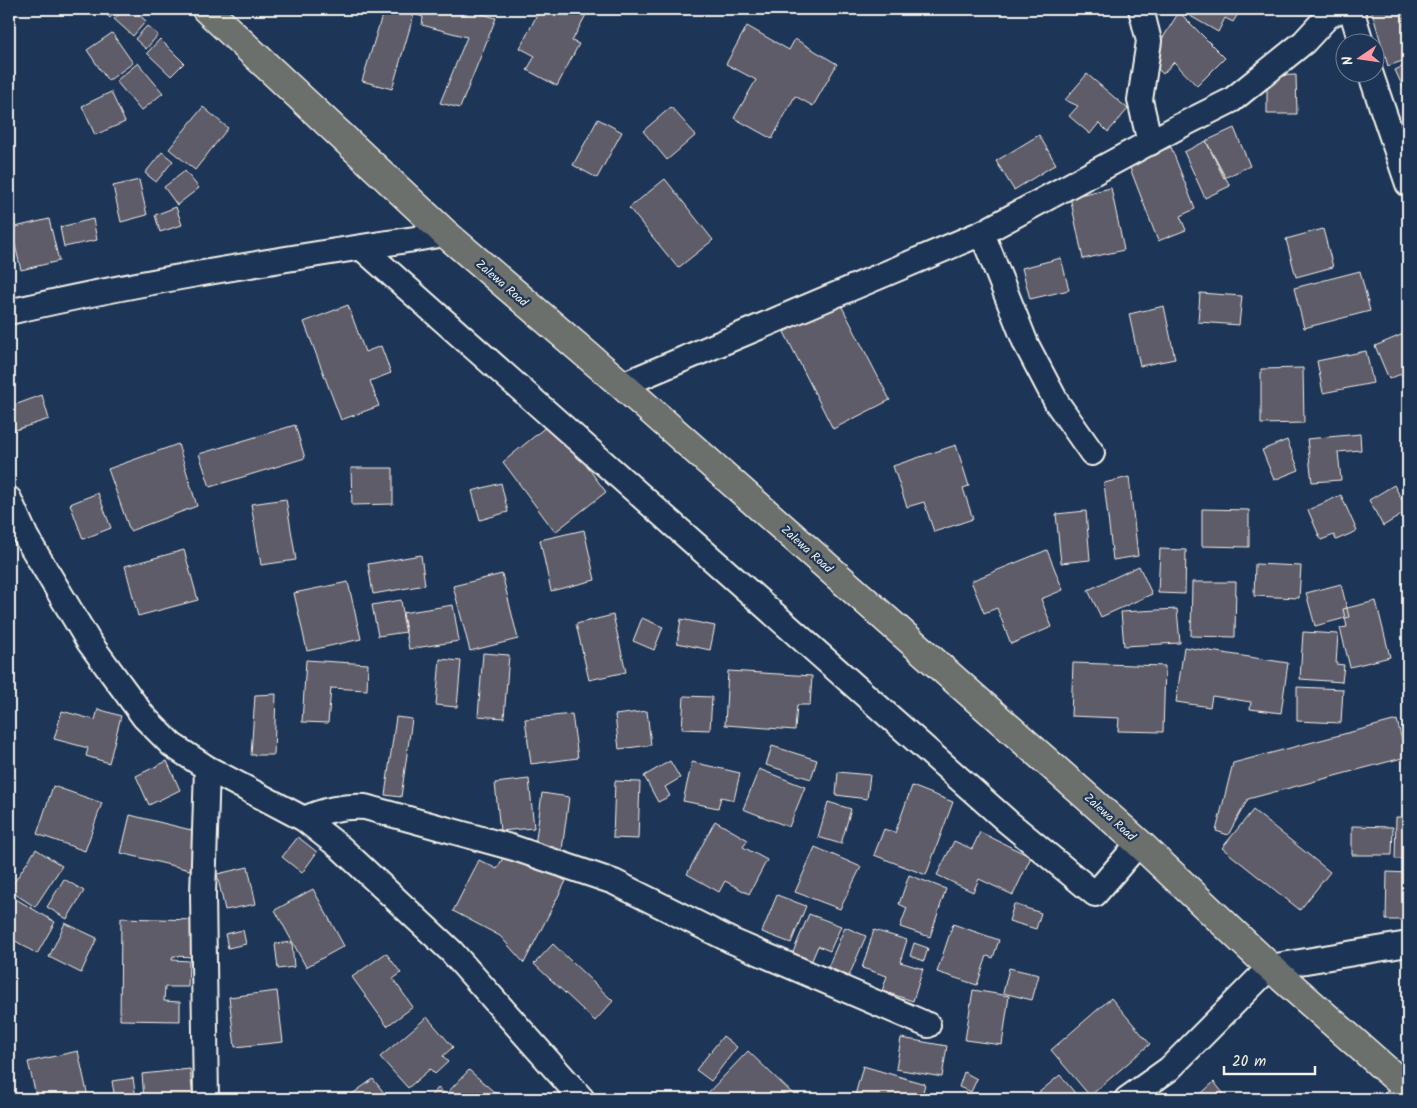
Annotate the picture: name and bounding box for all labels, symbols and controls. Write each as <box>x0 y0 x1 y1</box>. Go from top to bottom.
north arrow <box>1334 32 1384 82</box>
text: N <box>1337 54 1360 67</box>
street label: Zalewa Road <box>471 255 533 312</box>
street label: Zalewa Road <box>777 521 838 579</box>
street label: Zalewa Road <box>1080 789 1141 847</box>
scale bar <box>1224 1043 1316 1075</box>
text: 20 m <box>1232 1050 1266 1074</box>

